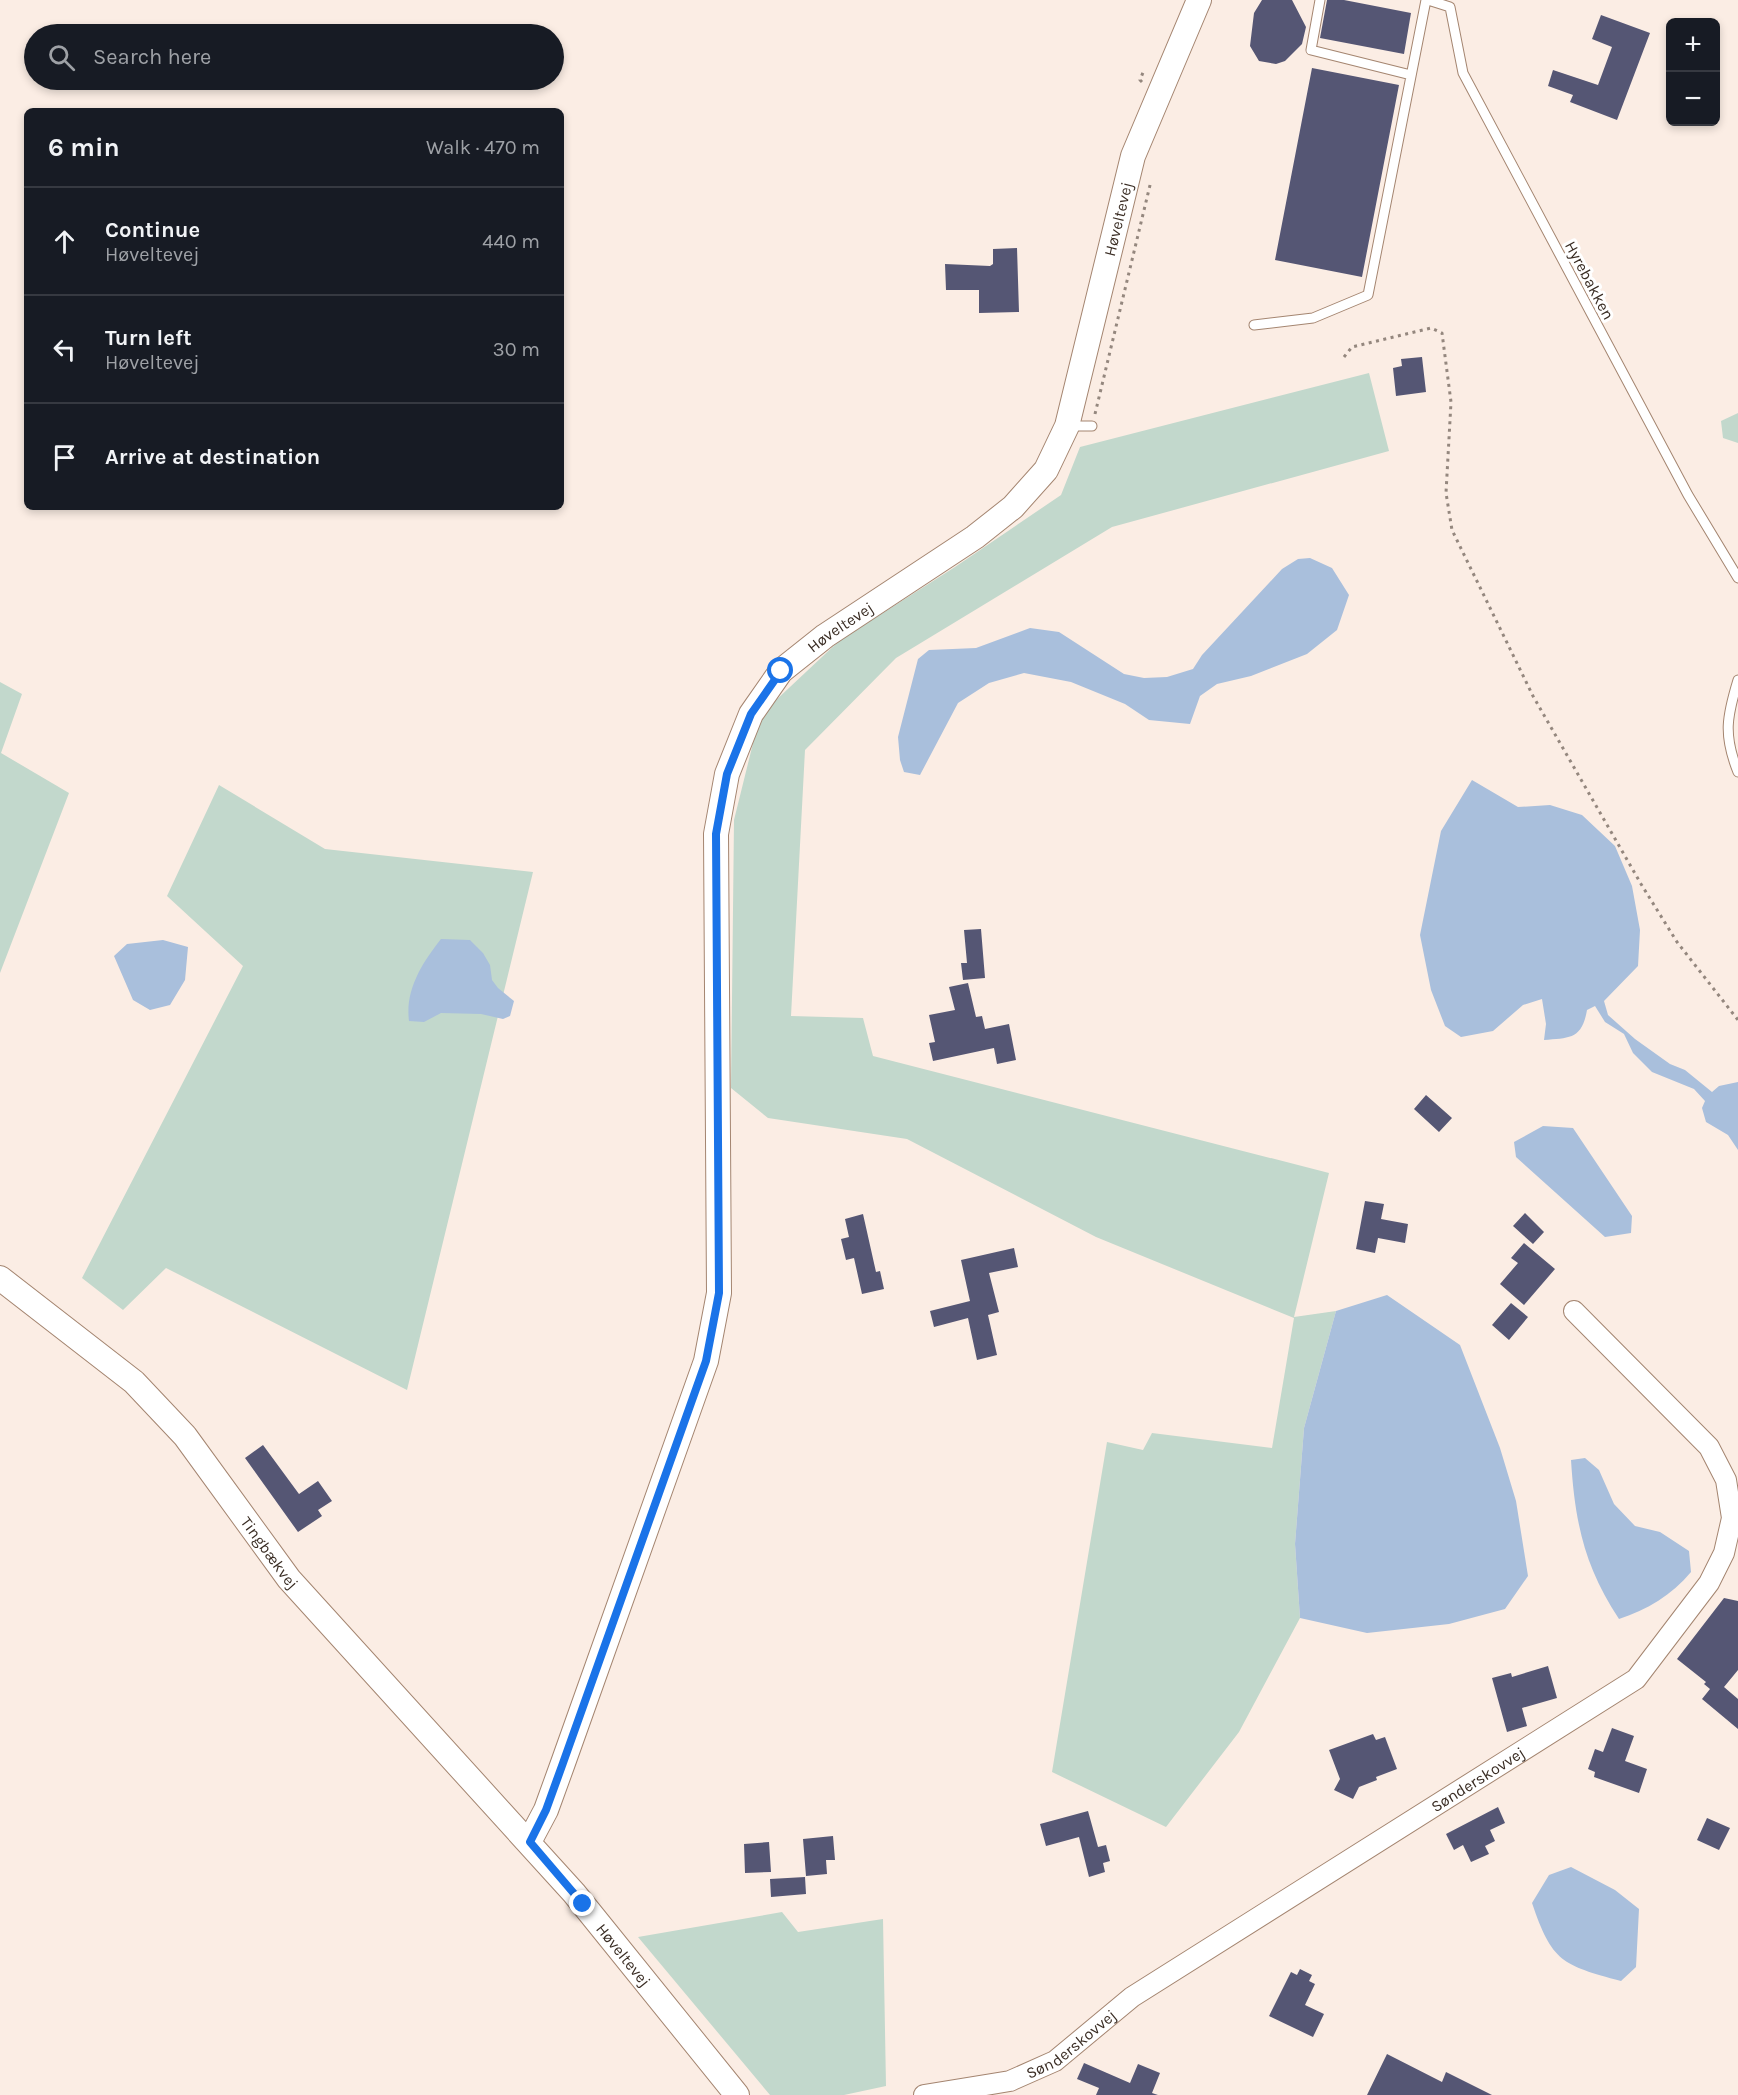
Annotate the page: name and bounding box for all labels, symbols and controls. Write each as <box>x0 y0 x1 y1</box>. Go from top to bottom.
map controls <box>1666 18 1720 126</box>
button: + <box>1666 18 1720 72</box>
search box <box>24 24 564 90</box>
icon: search <box>45 41 78 74</box>
text: Search here <box>93 44 211 70</box>
button: − <box>1666 72 1720 126</box>
text: 6 min <box>48 132 120 163</box>
text: Walk · 470 m <box>426 136 540 159</box>
street label: Høveltevej <box>1100 180 1136 258</box>
text: Continue <box>105 217 200 243</box>
icon: ahead <box>48 225 81 258</box>
text: 440 m <box>482 230 540 253</box>
street label: Hyrebakken <box>1561 238 1618 323</box>
text: Høveltevej <box>105 243 200 266</box>
text: Turn left <box>105 325 192 351</box>
icon: left <box>48 333 81 366</box>
text: 30 m <box>493 338 540 361</box>
text: Høveltevej <box>105 351 200 374</box>
icon: arrive <box>48 441 81 474</box>
text: Arrive at destination <box>105 444 320 470</box>
street label: Høveltevej <box>804 598 877 656</box>
route start <box>767 657 793 683</box>
street label: Tingbækvej <box>237 1513 302 1593</box>
street label: Sønderskovvej <box>1427 1743 1528 1816</box>
route end <box>569 1890 595 1916</box>
street label: Høveltevej <box>592 1920 655 1990</box>
street label: Sønderskovvej <box>1023 2005 1120 2083</box>

